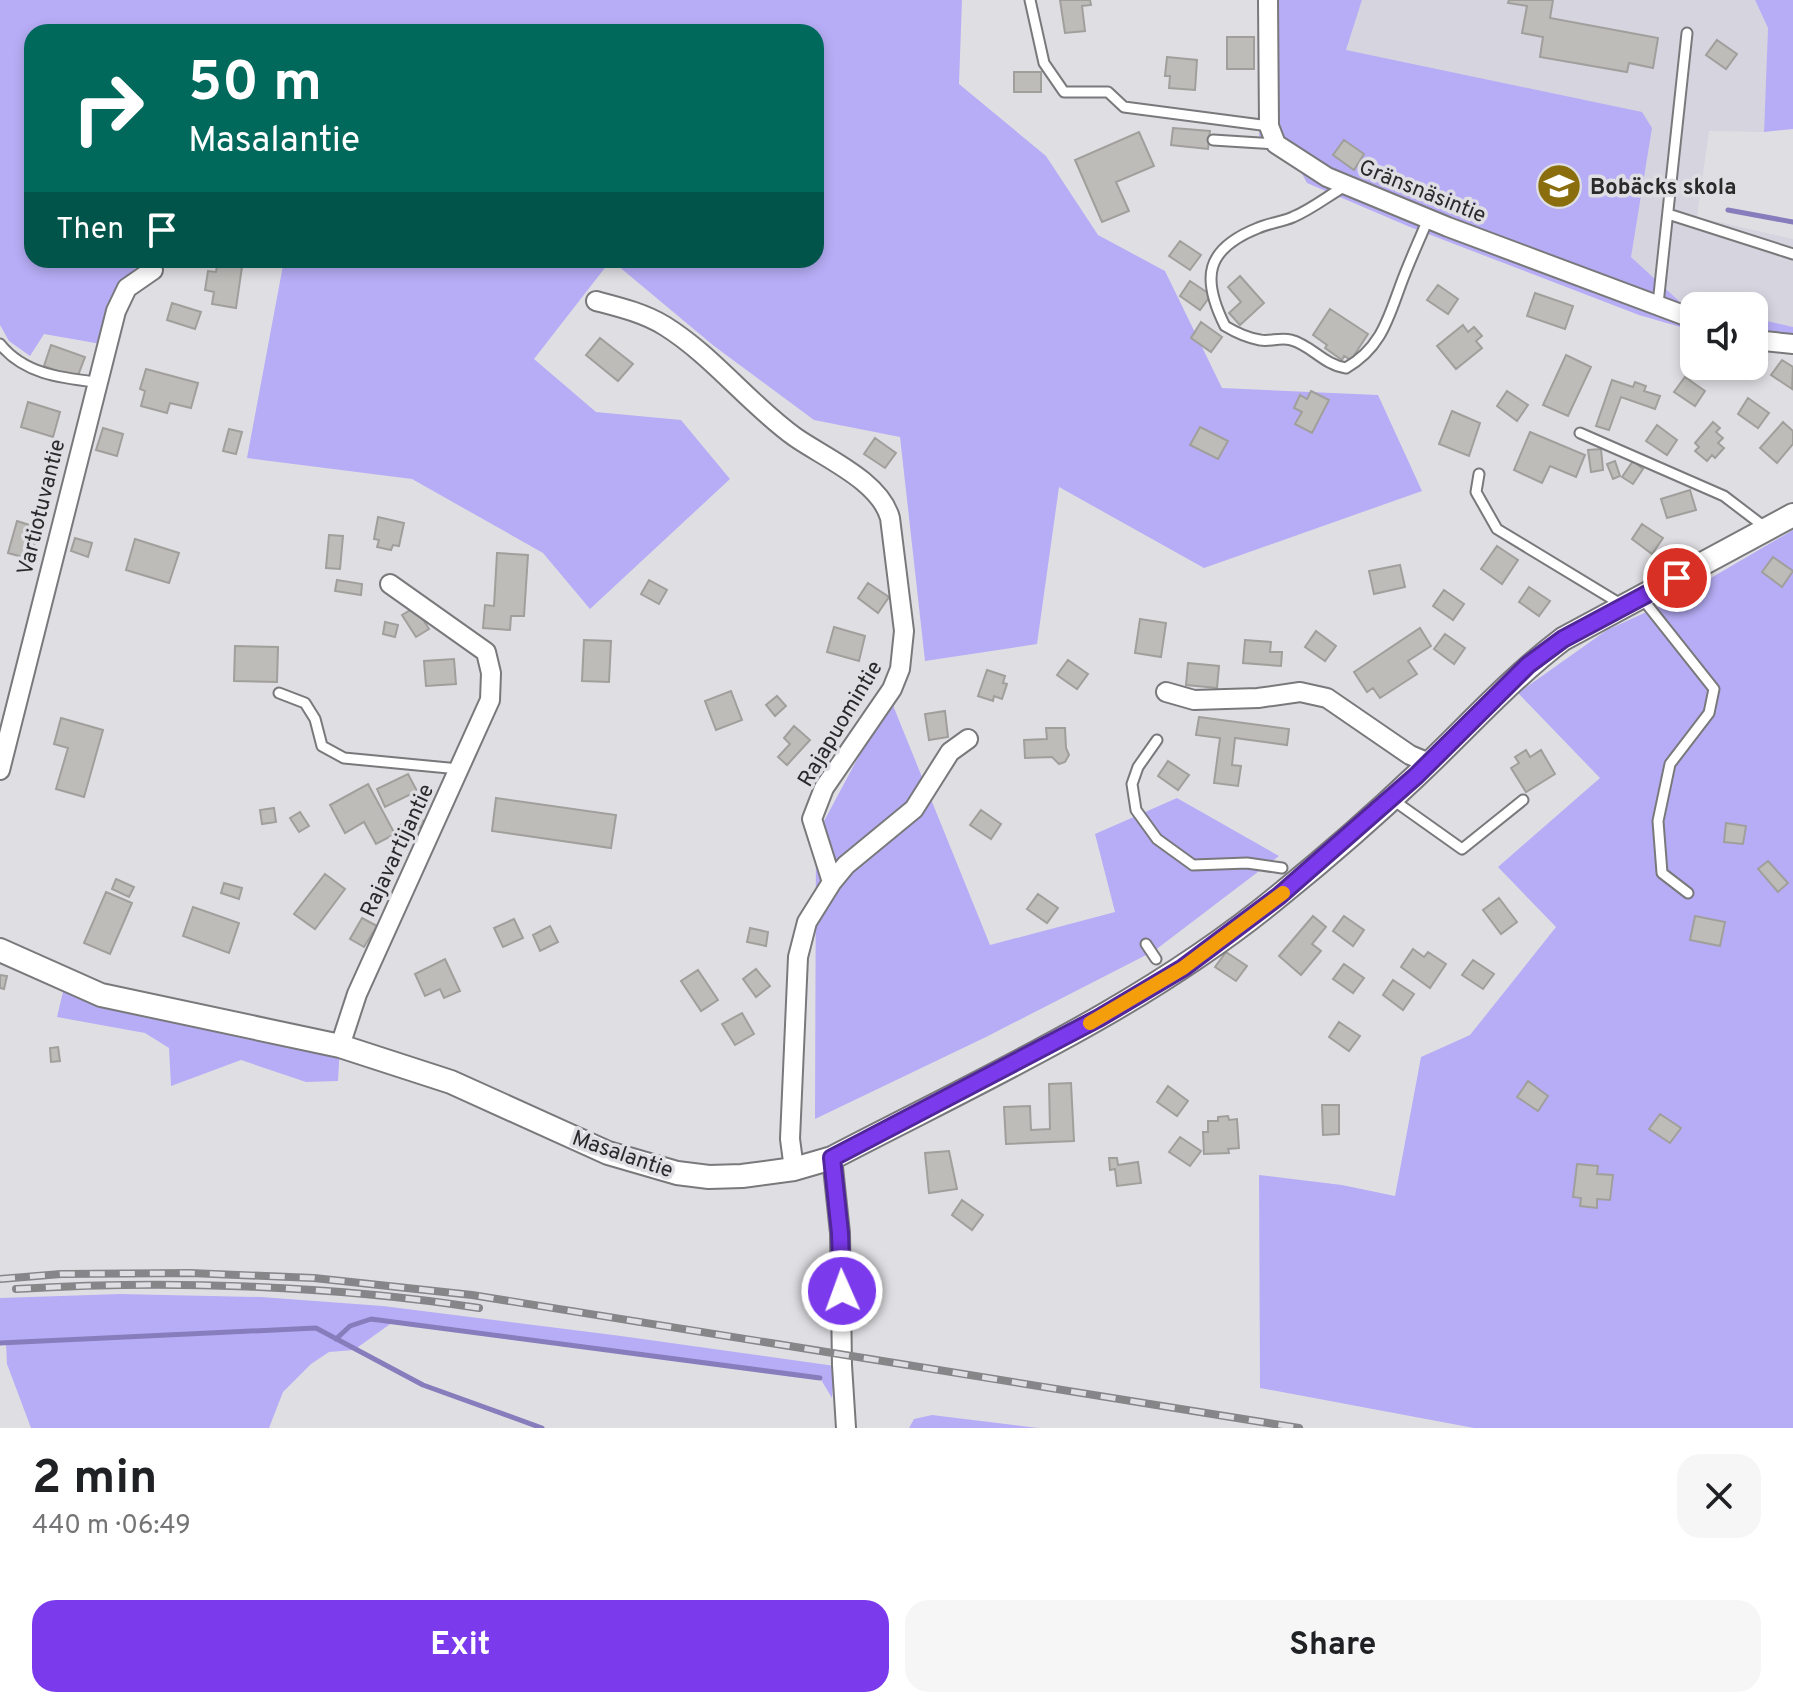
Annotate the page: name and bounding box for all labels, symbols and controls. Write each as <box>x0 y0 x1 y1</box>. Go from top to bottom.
text: 50 m <box>188 50 322 120</box>
icon: right <box>56 56 160 160</box>
text: Masalantie <box>188 119 360 165</box>
street label: Gränsnäsintie <box>1355 155 1490 230</box>
school or university icon: Bobäcks skola <box>1535 162 1583 210</box>
place label: Bobäcks skola <box>1590 175 1737 202</box>
icon: arrive <box>140 208 184 252</box>
text: Then <box>56 212 124 249</box>
map controls <box>1680 292 1768 380</box>
button: sound <box>1680 292 1768 380</box>
street label: Vartiotuvantie <box>12 437 72 579</box>
pin <box>1643 544 1711 612</box>
icon: arrive <box>1655 556 1699 600</box>
street label: Rajapuomintie <box>793 656 889 792</box>
street label: Rajavartijantie <box>356 780 441 922</box>
street label: Masalantie <box>568 1125 676 1185</box>
position arrow <box>800 1249 884 1333</box>
text: 2 min <box>32 1450 157 1510</box>
button: close <box>1677 1454 1761 1538</box>
text: 440 m · 06:49 <box>32 1510 191 1543</box>
button: Exit <box>32 1600 889 1692</box>
button: Share <box>905 1600 1761 1692</box>

